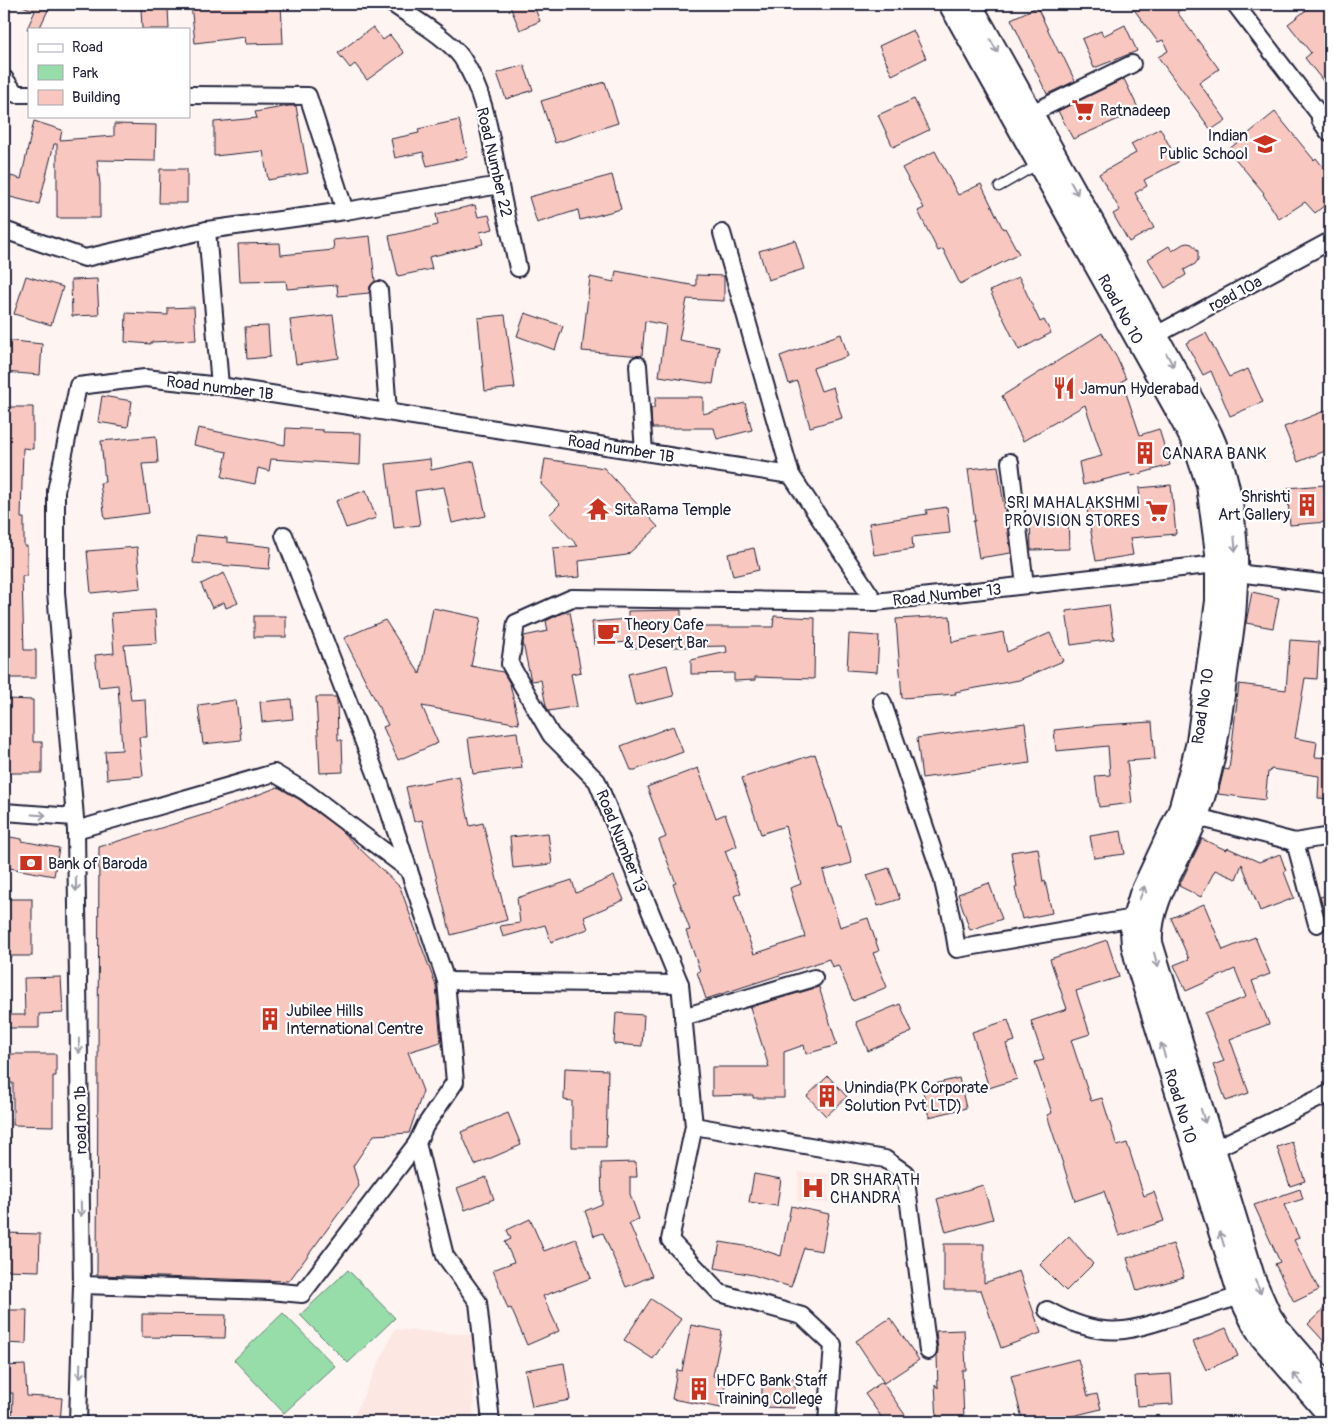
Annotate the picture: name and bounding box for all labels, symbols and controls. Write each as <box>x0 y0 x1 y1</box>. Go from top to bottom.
legend <box>28 28 190 118</box>
text: Road <box>72 38 103 57</box>
one-way arrow <box>989 39 999 54</box>
text: Park <box>72 64 99 83</box>
text: Building <box>72 88 120 107</box>
supermarket icon: Ratnadeep <box>1070 97 1096 123</box>
place label: Ratnadeep <box>1100 101 1171 121</box>
street label: Road Number 22 <box>472 105 516 219</box>
place label: Indian Public School <box>1159 126 1248 164</box>
school or university icon: Indian Public School <box>1252 131 1278 157</box>
one-way arrow <box>1069 180 1079 195</box>
street label: Road No 10 <box>1093 271 1147 348</box>
street label: road 10a <box>1205 272 1265 316</box>
one-way arrow <box>1166 352 1176 367</box>
street label: Road number 1B <box>165 372 275 404</box>
restaurant icon: Jamun Hyderabad <box>1051 375 1077 401</box>
place label: Jamun Hyderabad <box>1080 379 1199 399</box>
street label: Road number 1B <box>566 431 676 467</box>
building icon: CANARA BANK <box>1132 440 1158 466</box>
place label: CANARA BANK <box>1162 444 1267 464</box>
place label: Shrishti Art Gallery <box>1218 487 1290 525</box>
building icon: Shrishti Art Gallery <box>1294 492 1320 518</box>
place label: SRI MAHALAKSHMI PROVISION STORES <box>1004 493 1140 531</box>
temple icon: SitaRama Temple <box>585 496 611 522</box>
supermarket icon: SRI MAHALAKSHMI PROVISION STORES <box>1144 498 1170 524</box>
place label: SitaRama Temple <box>614 500 731 520</box>
one-way arrow <box>1230 536 1240 552</box>
street label: Road Number 13 <box>892 579 1003 611</box>
place label: Theory Cafe & Desert Bar <box>624 615 709 653</box>
cafe icon: Theory Cafe & Desert Bar <box>595 620 621 646</box>
street label: Road No 10 <box>1188 667 1218 746</box>
street label: Road Number 13 <box>591 787 651 896</box>
one-way arrow <box>31 810 47 819</box>
bank icon: Bank of Baroda <box>18 850 44 876</box>
place label: Bank of Baroda <box>48 854 148 874</box>
one-way arrow <box>71 875 81 891</box>
one-way arrow <box>1139 886 1148 901</box>
one-way arrow <box>1151 952 1161 968</box>
place label: Jubilee Hills International Centre <box>286 1001 423 1039</box>
building icon: Jubilee Hills International Centre <box>257 1006 283 1032</box>
one-way arrow <box>74 1038 84 1054</box>
one-way arrow <box>1158 1042 1168 1058</box>
street label: Road No 10 <box>1159 1067 1201 1146</box>
place label: Unindia(PK Corporate Solution Pvt LTD) <box>844 1078 988 1116</box>
building icon: Unindia(PK Corporate Solution Pvt LTD) <box>814 1083 840 1109</box>
street label: road no 1b <box>70 1086 92 1154</box>
one-way arrow <box>1199 1107 1209 1123</box>
place label: DR SHARATH CHANDRA <box>830 1170 920 1208</box>
hospital icon: DR SHARATH CHANDRA <box>800 1175 826 1201</box>
one-way arrow <box>76 1200 86 1216</box>
one-way arrow <box>1216 1231 1226 1247</box>
one-way arrow <box>1253 1279 1263 1294</box>
one-way arrow <box>75 1362 85 1379</box>
place label: HDFC Bank Staff Training College <box>716 1371 829 1409</box>
one-way arrow <box>1293 1373 1304 1386</box>
building icon: HDFC Bank Staff Training College <box>686 1376 712 1402</box>

